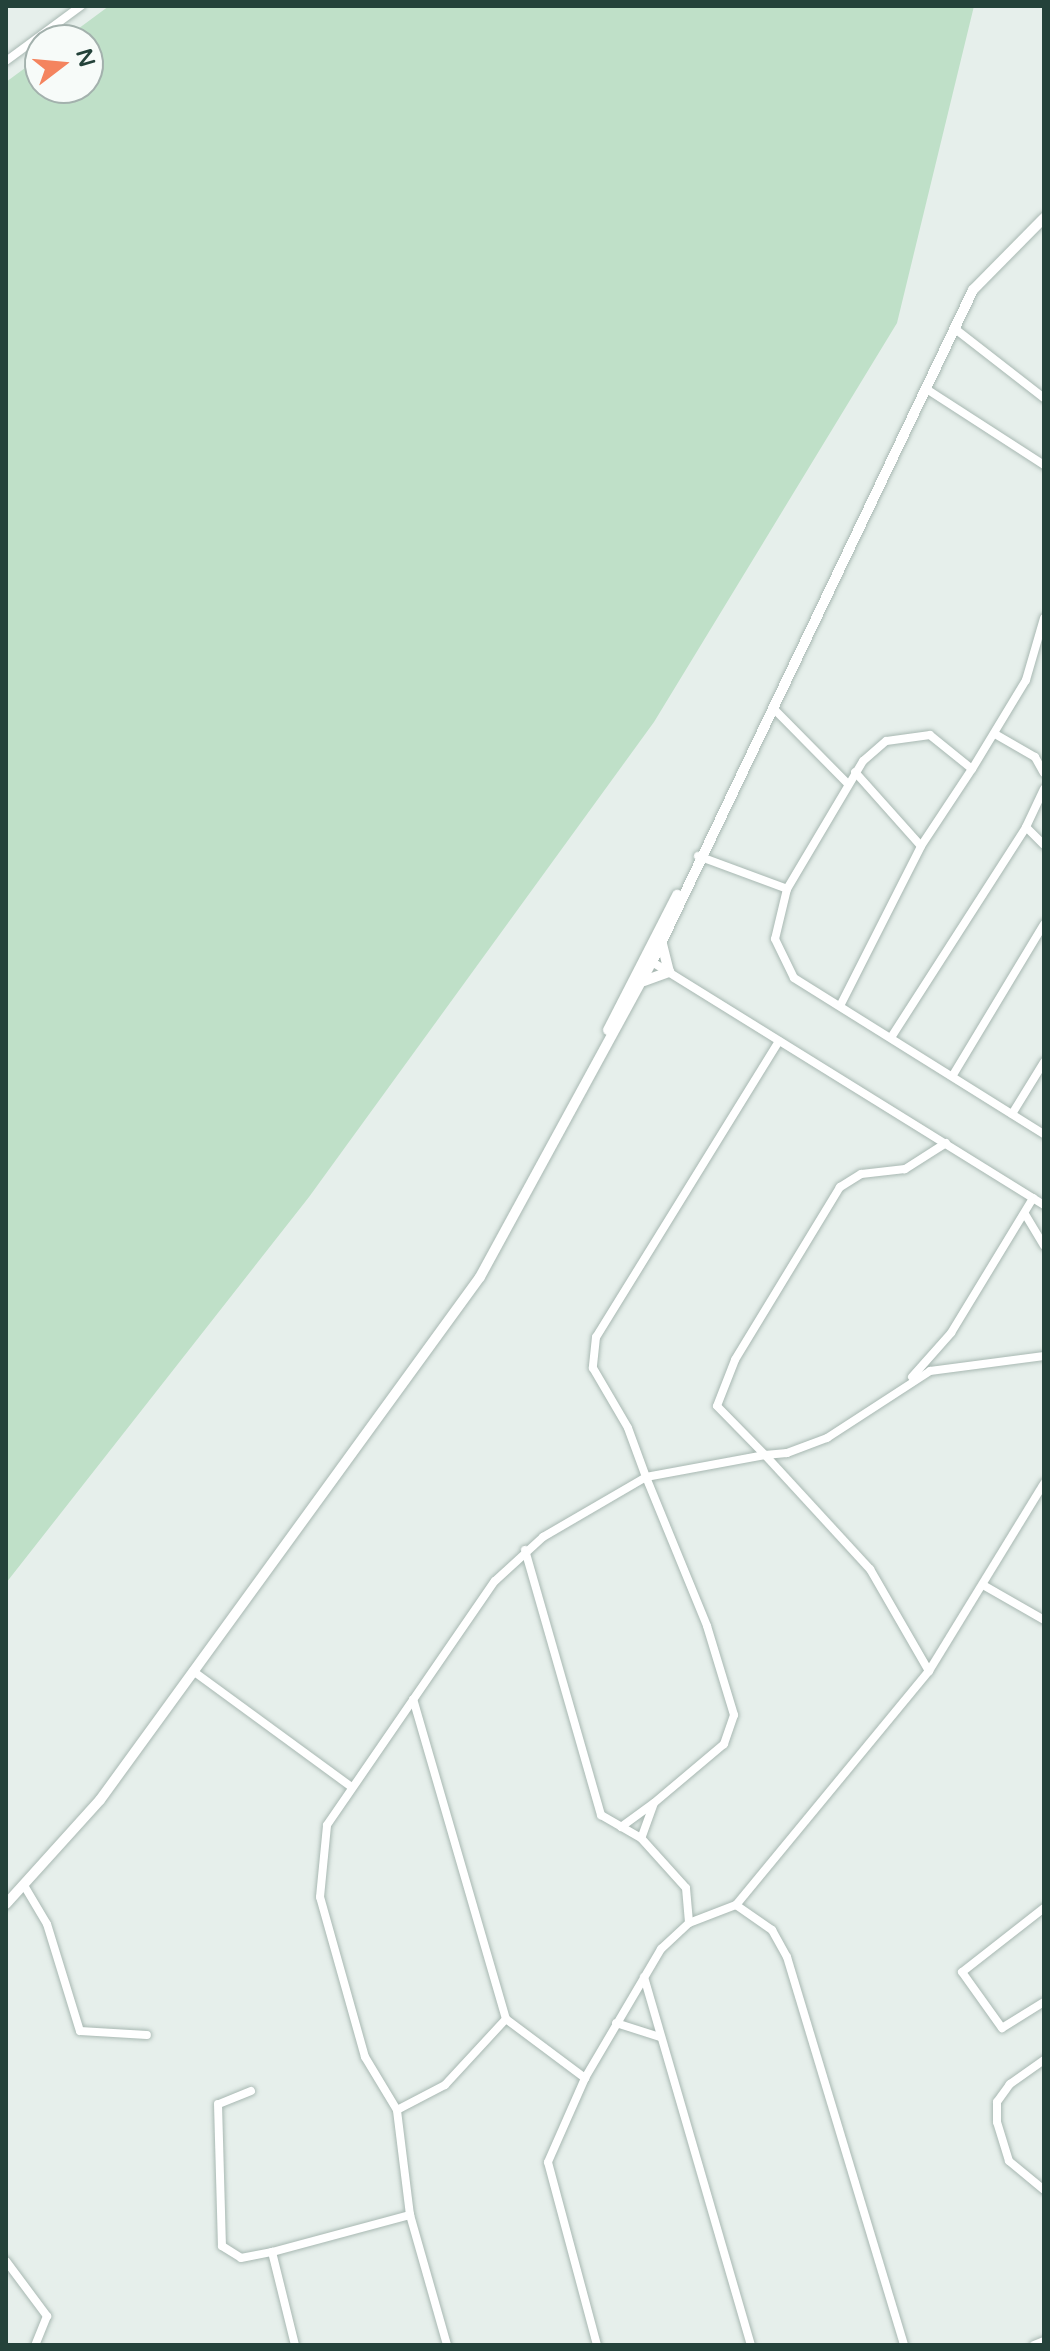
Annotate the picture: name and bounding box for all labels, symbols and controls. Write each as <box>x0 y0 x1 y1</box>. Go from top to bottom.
north arrow <box>24 24 104 104</box>
text: N <box>70 46 100 70</box>

